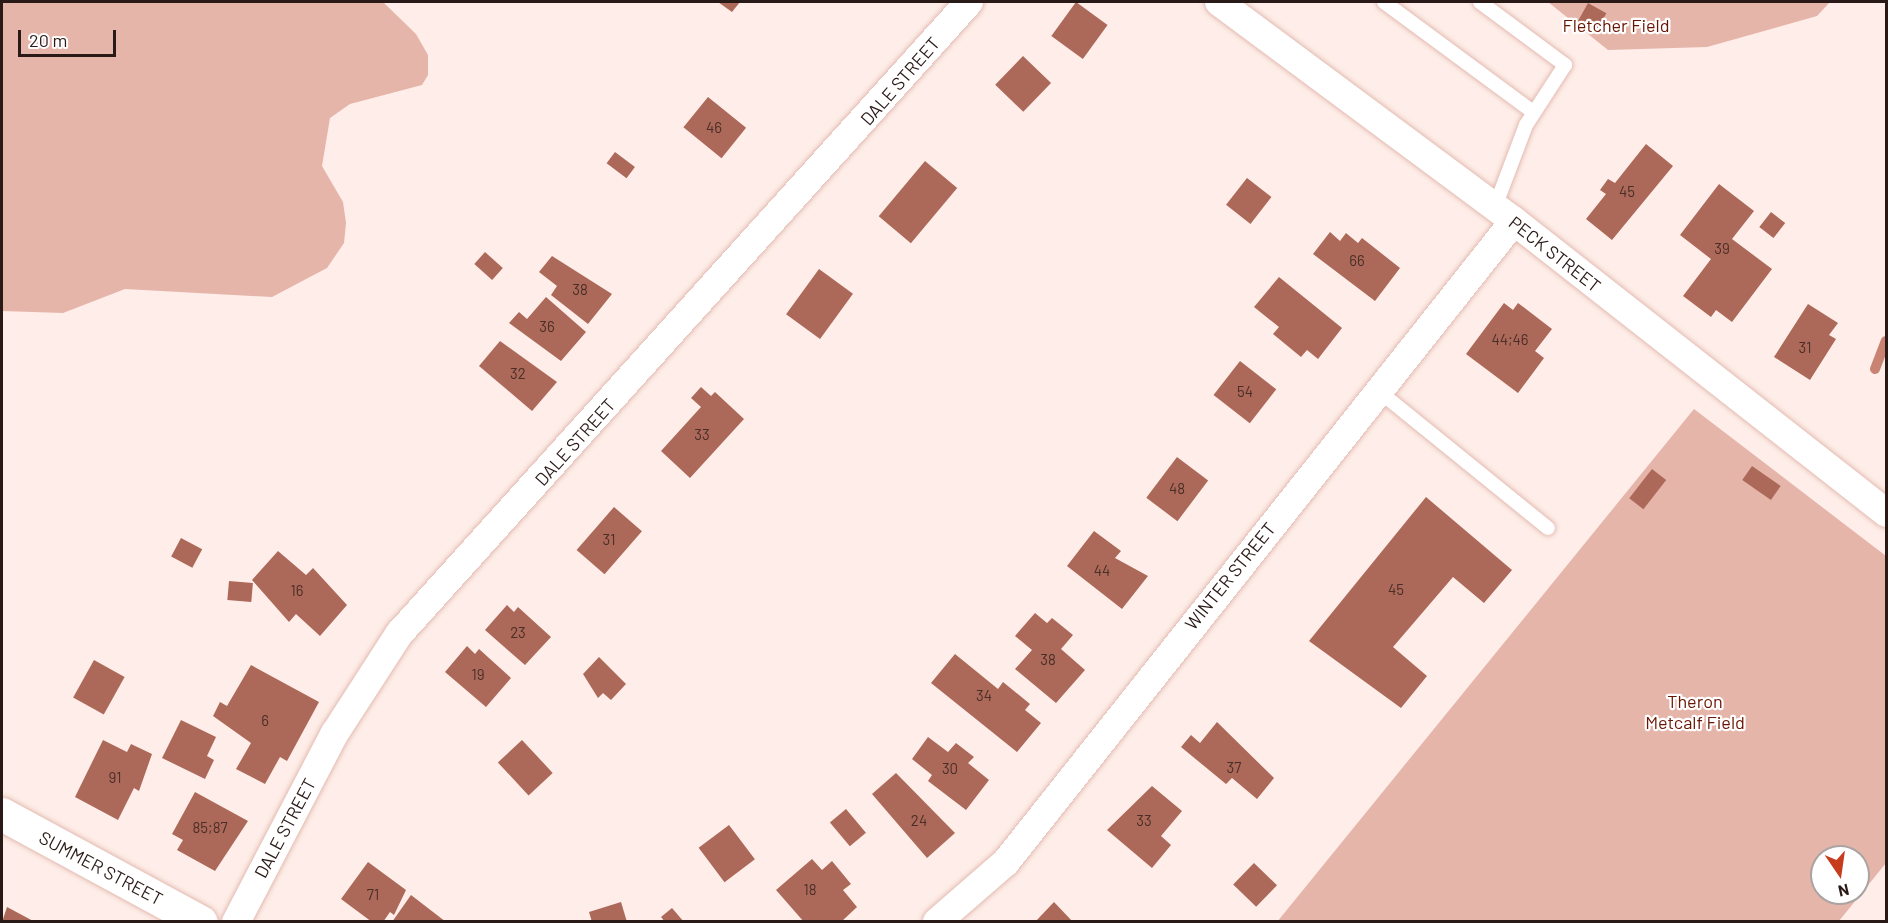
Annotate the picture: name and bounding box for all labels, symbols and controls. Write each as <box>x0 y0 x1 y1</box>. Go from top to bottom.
park label: Fletcher Field <box>1562 14 1670 36</box>
scale bar <box>21 18 118 56</box>
text: 20 m <box>29 29 67 51</box>
street label: DALE STREET <box>856 32 944 130</box>
house number: 46 <box>706 119 722 137</box>
house number: 45 <box>1619 183 1635 201</box>
street label: PECK STREET <box>1505 211 1605 297</box>
house number: 39 <box>1714 240 1730 258</box>
house number: 66 <box>1349 252 1365 270</box>
house number: 38 <box>572 281 588 299</box>
house number: 36 <box>539 318 555 336</box>
house number: 44;46 <box>1491 331 1529 349</box>
house number: 31 <box>1799 339 1811 357</box>
house number: 32 <box>510 365 526 383</box>
house number: 54 <box>1237 383 1253 401</box>
street label: DALE STREET <box>530 394 620 490</box>
house number: 33 <box>694 426 710 444</box>
house number: 48 <box>1169 480 1185 498</box>
street label: WINTER STREET <box>1180 518 1280 634</box>
house number: 31 <box>603 531 615 549</box>
house number: 44 <box>1094 562 1110 580</box>
house number: 45 <box>1388 581 1404 599</box>
house number: 16 <box>291 582 303 600</box>
house number: 23 <box>510 624 526 642</box>
house number: 38 <box>1040 651 1056 669</box>
house number: 19 <box>471 666 485 684</box>
house number: 34 <box>976 687 992 705</box>
park label: Theron Metcalf Field <box>1645 691 1745 734</box>
house number: 6 <box>261 712 269 730</box>
house number: 37 <box>1227 759 1241 777</box>
house number: 30 <box>942 760 958 778</box>
house number: 91 <box>109 769 121 787</box>
street label: DALE STREET <box>250 774 320 882</box>
house number: 24 <box>911 812 927 830</box>
house number: 33 <box>1136 812 1152 830</box>
house number: 85;87 <box>192 819 228 837</box>
street label: SUMMER STREET <box>36 826 166 910</box>
north arrow <box>1810 845 1870 905</box>
house number: 18 <box>803 881 817 899</box>
text: N <box>1836 881 1851 902</box>
house number: 71 <box>367 886 379 904</box>

